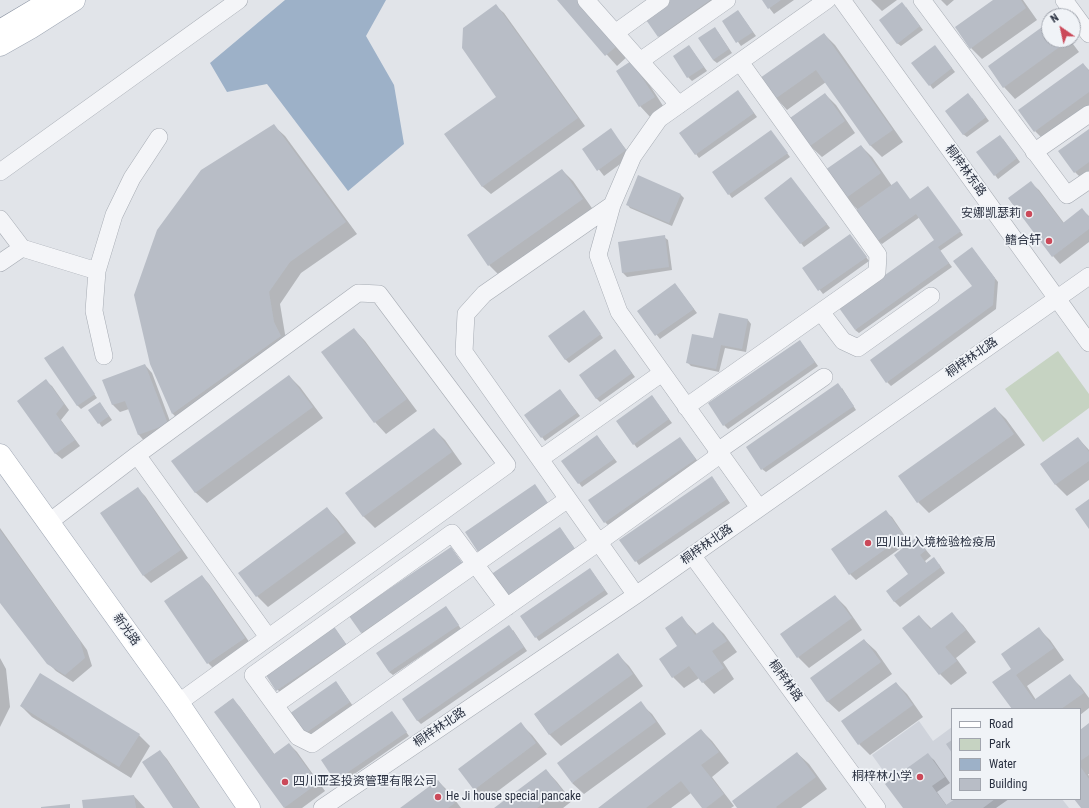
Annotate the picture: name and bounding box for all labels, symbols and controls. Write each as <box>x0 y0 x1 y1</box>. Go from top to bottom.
north arrow <box>1041 8 1081 48</box>
text: N <box>1048 11 1061 26</box>
street label: 桐梓林东路 <box>942 142 988 200</box>
place label: 安娜凯瑟莉 <box>961 207 1021 221</box>
marker: 安娜凯瑟莉 <box>1024 209 1034 219</box>
place label: 鳍合轩 <box>1005 234 1041 248</box>
marker: 鳍合轩 <box>1044 236 1054 246</box>
street label: 桐梓林北路 <box>943 335 1001 381</box>
street label: 桐梓林北路 <box>678 522 736 568</box>
place label: 四川出入境检验检疫局 <box>876 536 996 550</box>
marker: 四川出入境检验检疫局 <box>863 538 873 548</box>
street label: 新光路 <box>110 611 142 649</box>
street label: 桐梓林路 <box>765 657 805 705</box>
street label: 桐梓林北路 <box>411 705 469 751</box>
legend <box>951 708 1081 800</box>
text: Road <box>989 717 1013 731</box>
text: Park <box>989 737 1010 751</box>
text: Water <box>989 757 1017 771</box>
place label: 桐梓林小学 <box>852 770 912 784</box>
marker: 桐梓林小学 <box>915 772 925 782</box>
place label: 四川亚圣投资管理有限公司 <box>293 775 437 789</box>
marker: 四川亚圣投资管理有限公司 <box>280 777 290 787</box>
text: Building <box>989 777 1027 791</box>
place label: He Ji house special pancake <box>446 790 581 804</box>
marker: He Ji house special pancake <box>433 792 443 802</box>

